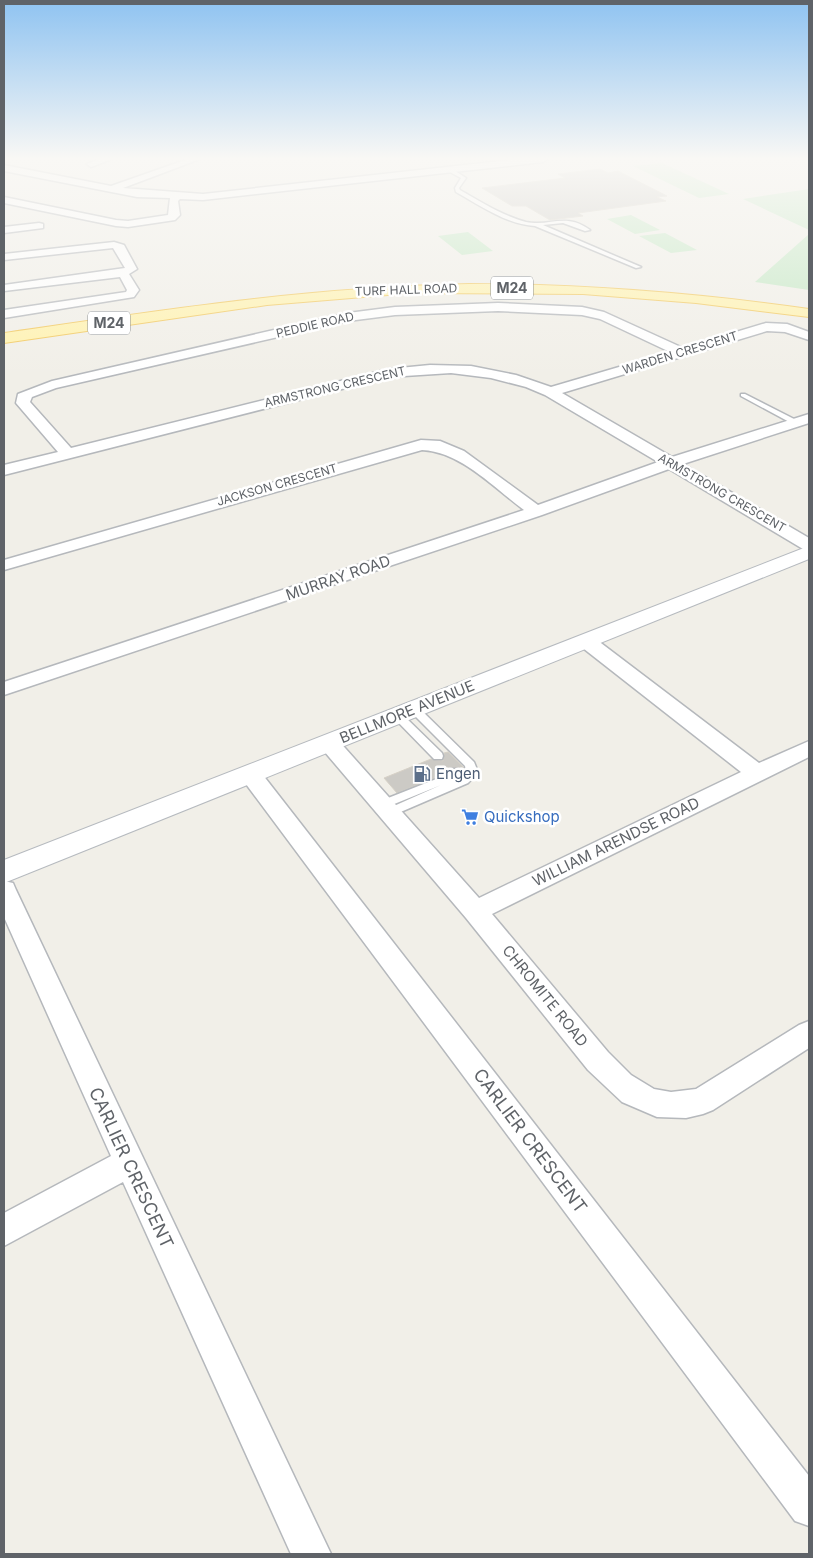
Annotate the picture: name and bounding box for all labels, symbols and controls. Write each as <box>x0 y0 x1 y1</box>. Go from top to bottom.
road number: M24 <box>491 276 533 300</box>
street label: TURF HALL ROAD <box>355 280 457 299</box>
street label: PEDDIE ROAD <box>274 308 355 341</box>
road number: M24 <box>88 312 130 334</box>
street label: WARDEN CRESCENT <box>620 328 739 377</box>
street label: ARMSTRONG CRESCENT <box>263 363 407 410</box>
street label: ARMSTRONG CRESCENT <box>656 450 789 535</box>
street label: JACKSON CRESCENT <box>215 460 339 509</box>
street label: MURRAY ROAD <box>283 551 393 604</box>
street label: BELLMORE AVENUE <box>337 676 477 747</box>
fuel station icon: Engen <box>412 764 432 784</box>
place label: Engen <box>436 764 481 783</box>
street label: WILLIAM ARENDSE ROAD <box>529 793 703 890</box>
supermarket icon: Quickshop <box>460 807 480 827</box>
place label: Quickshop <box>484 807 560 826</box>
street label: CHROMITE ROAD <box>499 941 592 1050</box>
street label: CARLIER CRESCENT <box>469 1064 592 1217</box>
street label: CARLIER CRESCENT <box>85 1084 178 1252</box>

